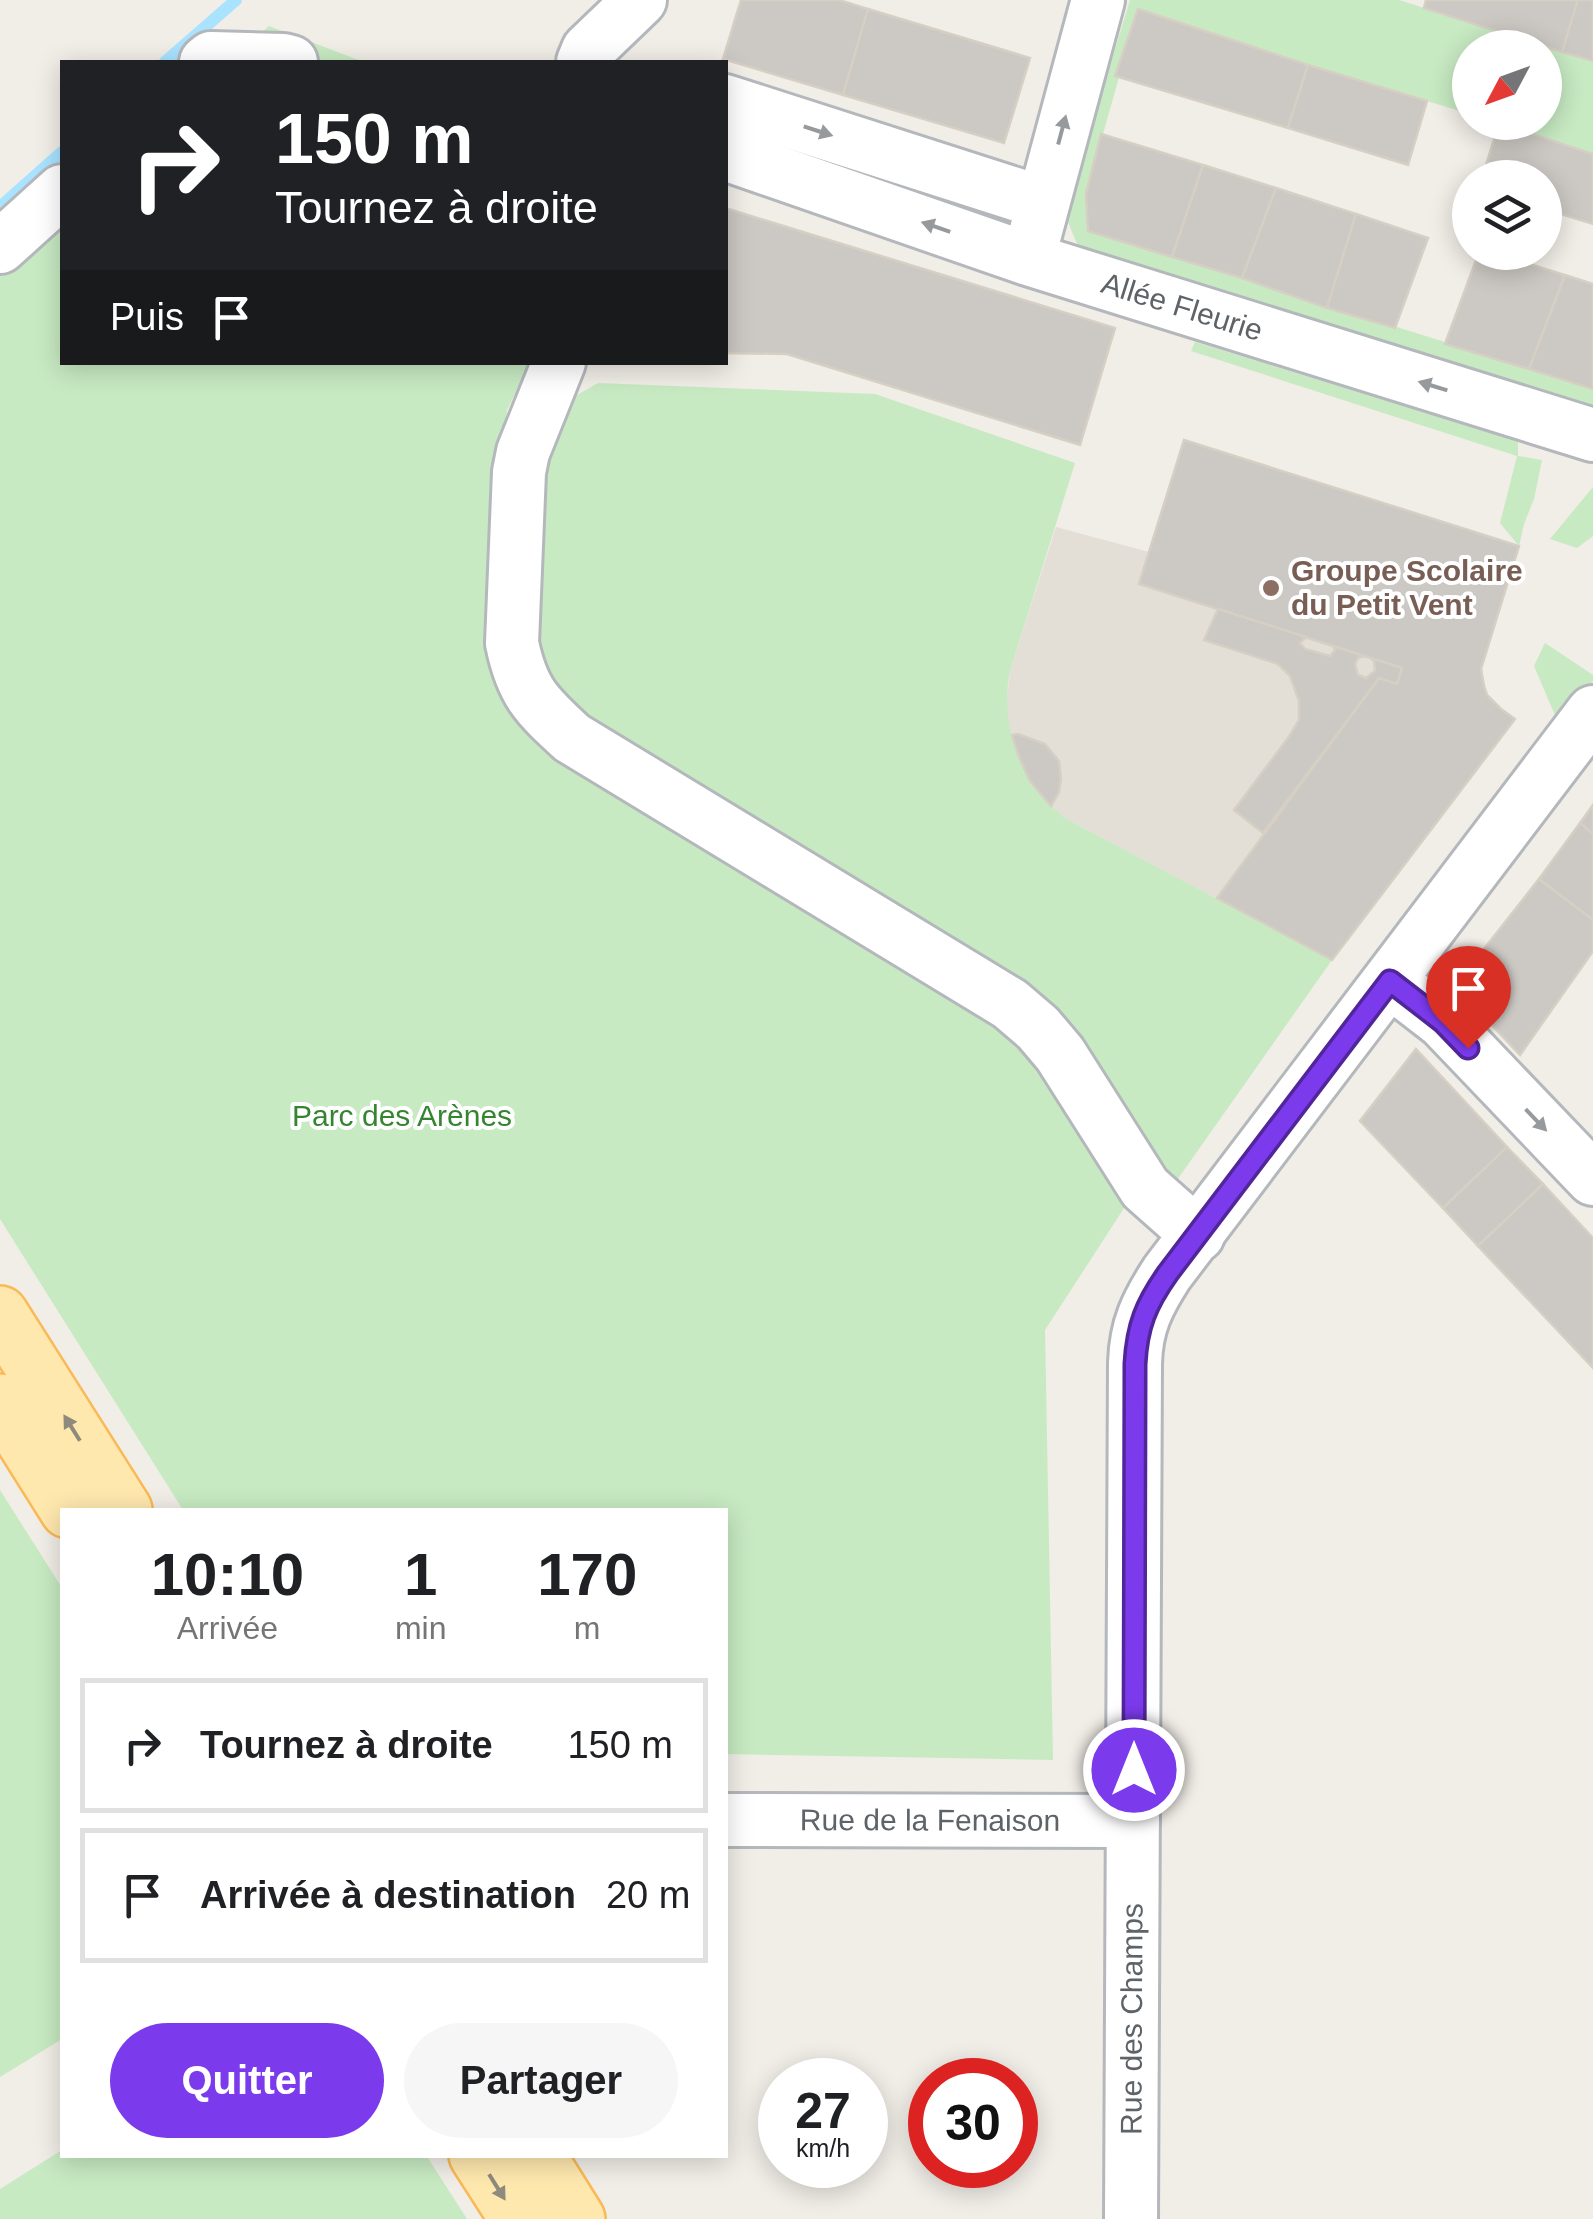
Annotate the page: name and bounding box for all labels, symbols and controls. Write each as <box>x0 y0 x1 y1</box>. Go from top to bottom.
north arrow <box>1452 30 1562 140</box>
map controls <box>1452 30 1562 270</box>
icon: right <box>110 100 240 230</box>
text: 150 m <box>275 100 473 178</box>
one-way arrow <box>1055 115 1071 146</box>
one-way arrow <box>803 124 833 139</box>
button: layers <box>1452 160 1562 270</box>
text: Tournez à droite <box>275 182 598 233</box>
one-way arrow <box>921 218 951 233</box>
street label: Allée Fleurie <box>1098 266 1267 347</box>
icon: arrive <box>204 290 259 345</box>
text: Puis <box>110 296 184 338</box>
one-way arrow <box>1417 378 1448 393</box>
place label: Groupe Scolaire du Petit Vent <box>1291 554 1523 621</box>
marker: Groupe Scolaire du Petit Vent <box>1260 577 1282 599</box>
pin <box>1426 946 1511 1049</box>
icon: arrive <box>1441 961 1496 1016</box>
park label: Parc des Arènes <box>292 1099 512 1132</box>
one-way arrow <box>1525 1108 1548 1132</box>
one-way arrow <box>63 1414 81 1441</box>
text: 10:10 <box>151 1541 304 1608</box>
text: 1 <box>404 1541 437 1608</box>
text: 170 <box>537 1541 637 1608</box>
text: Arrivée <box>177 1610 278 1646</box>
text: min <box>395 1610 446 1646</box>
text: m <box>574 1610 601 1646</box>
icon: right <box>115 1718 170 1773</box>
position arrow <box>1082 1718 1186 1822</box>
text: Tournez à droite <box>200 1724 493 1766</box>
text: 150 m <box>567 1724 673 1766</box>
street label: Rue de la Fenaison <box>800 1803 1060 1837</box>
icon: arrive <box>115 1868 170 1923</box>
text: Arrivée à destination <box>200 1874 576 1916</box>
text: 20 m <box>606 1874 690 1916</box>
street label: Rue des Champs <box>1114 1903 1148 2135</box>
button: Quitter <box>110 2023 384 2138</box>
button: Partager <box>404 2023 678 2138</box>
speed limit sign: 30 <box>908 2058 1038 2188</box>
text: 27 <box>795 2083 851 2139</box>
text: km/h <box>796 2134 850 2162</box>
one-way arrow <box>488 2173 506 2201</box>

